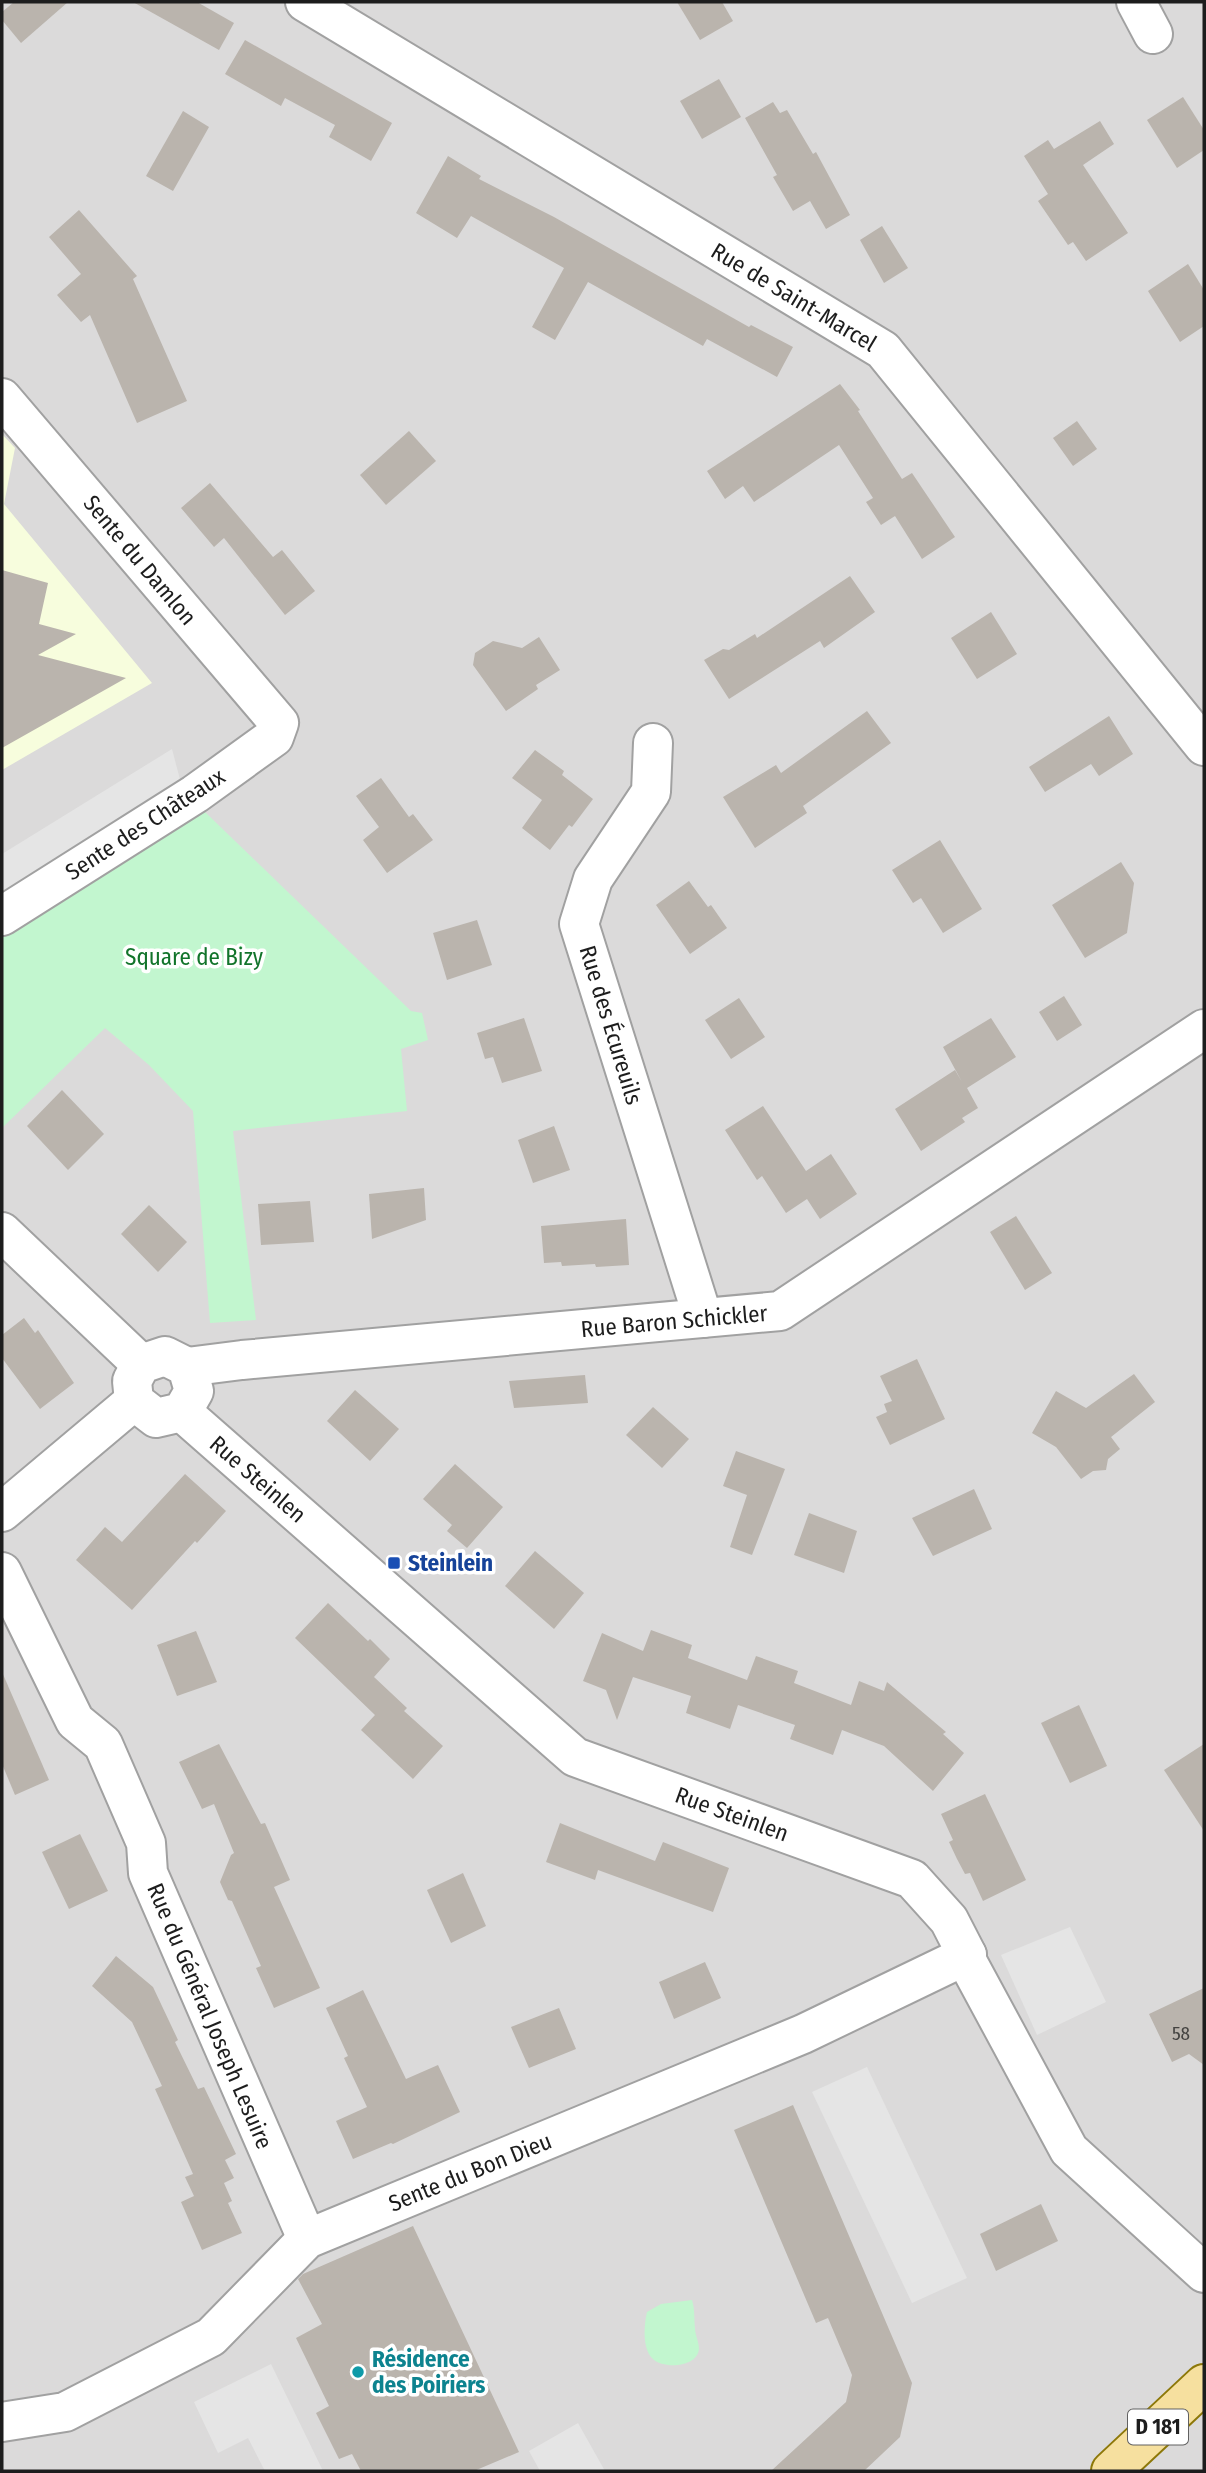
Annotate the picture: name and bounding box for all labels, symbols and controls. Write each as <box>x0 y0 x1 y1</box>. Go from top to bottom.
street label: Rue de Saint-Marcel <box>706 237 882 357</box>
street label: Sente du Damlon <box>78 489 202 631</box>
street label: Sente des Châteaux <box>60 762 230 886</box>
street label: Rue des Écureuils <box>574 942 649 1108</box>
park label: Square de Bizy <box>125 943 264 971</box>
street label: Rue Baron Schickler <box>579 1299 769 1343</box>
street label: Rue Steinlen <box>204 1430 312 1528</box>
place label: Steinlein <box>408 1549 493 1577</box>
marker: Steinlein <box>386 1555 402 1571</box>
street label: Rue Steinlen <box>671 1781 793 1847</box>
street label: Rue du Général Joseph Lesuire <box>141 1879 279 2153</box>
house number: 58 <box>1172 2022 1190 2045</box>
street label: Sente du Bon Dieu <box>384 2127 556 2217</box>
place label: Résidence des Poiriers <box>372 2345 485 2399</box>
marker: Résidence des Poiriers <box>350 2364 366 2380</box>
road number: D 181 <box>1128 2410 1188 2444</box>

